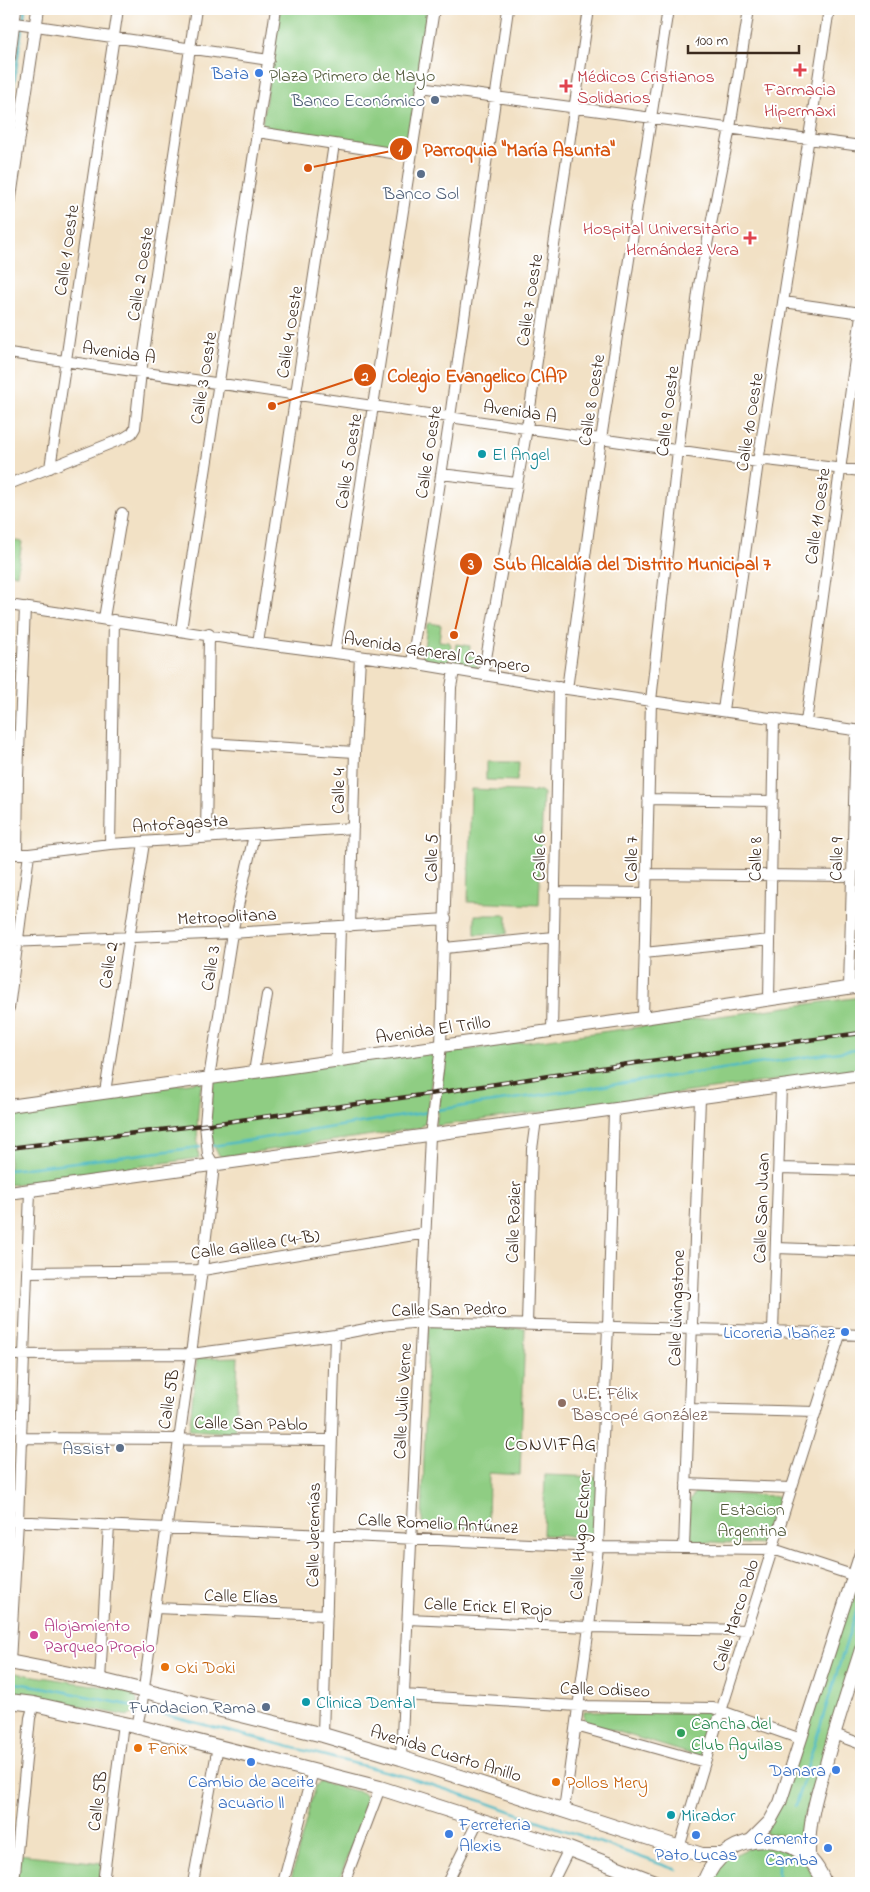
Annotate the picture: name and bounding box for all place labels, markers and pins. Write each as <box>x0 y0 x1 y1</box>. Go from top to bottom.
place label: Bata <box>210 62 249 88</box>
marker: Farmacia Hipermaxi <box>794 64 806 76</box>
place label: Médicos Cristianos Solidarios <box>577 65 715 112</box>
marker: Bata <box>253 67 265 79</box>
place label: Farmacia Hipermaxi <box>763 78 836 125</box>
marker: Médicos Cristianos Solidarios <box>559 79 573 93</box>
place label: Banco Económico <box>290 89 425 115</box>
marker: Banco Económico <box>429 94 441 106</box>
callout: Parroquia "María Asunta" <box>388 132 625 166</box>
marker: Banco Sol <box>415 168 427 180</box>
place label: Banco Sol <box>382 182 459 208</box>
place label: Hospital Universitario Hernández Vera <box>583 217 739 264</box>
marker: Hospital Universitario Hernández Vera <box>743 231 757 245</box>
callout: Colegio Evangelico CIAP <box>352 358 577 392</box>
place label: El Angel <box>492 443 550 470</box>
marker: El Angel <box>476 448 488 460</box>
callout: Sub Alcaldía del Distrito Municipal 7 <box>458 547 781 581</box>
place label: Licoreria Ibañez <box>723 1321 835 1347</box>
marker: Licoreria Ibañez <box>839 1326 851 1338</box>
place label: U.E. Félix Bascopé González <box>571 1382 708 1429</box>
marker: U.E. Félix Bascopé González <box>556 1397 568 1409</box>
place label: Assist <box>62 1437 110 1463</box>
marker: Assist <box>114 1442 126 1454</box>
place label: Alojamiento Parqueo Propio <box>44 1614 155 1661</box>
marker: Alojamiento Parqueo Propio <box>28 1629 40 1641</box>
place label: Oki Doki <box>175 1656 236 1682</box>
marker: Oki Doki <box>159 1661 171 1673</box>
place label: Clinica Dental <box>316 1691 415 1717</box>
place label: Fundacion Rama <box>128 1696 256 1722</box>
marker: Clinica Dental <box>300 1696 312 1708</box>
marker: Fundacion Rama <box>260 1701 272 1713</box>
place label: Cancha del Club Aguilas <box>691 1712 783 1760</box>
marker: Cancha del Club Aguilas <box>675 1727 687 1739</box>
place label: Fenix <box>147 1737 188 1763</box>
marker: Fenix <box>132 1742 144 1754</box>
marker: Cambio de aceite acuario || <box>245 1756 257 1768</box>
place label: Danara <box>768 1759 826 1785</box>
marker: Danara <box>830 1764 842 1776</box>
place label: Cambio de aceite acuario || <box>188 1770 315 1817</box>
place label: Pollos Mery <box>566 1771 648 1797</box>
marker: Pollos Mery <box>550 1776 562 1788</box>
place label: Mirador <box>681 1804 736 1830</box>
marker: Mirador <box>665 1809 677 1821</box>
place label: Ferreteria Alexis <box>458 1813 531 1860</box>
place label: Cemento Camba <box>754 1827 818 1874</box>
marker: Ferreteria Alexis <box>443 1828 455 1840</box>
marker: Pato Lucas <box>690 1829 702 1841</box>
marker: Cemento Camba <box>822 1842 834 1854</box>
place label: Pato Lucas <box>655 1843 737 1869</box>

